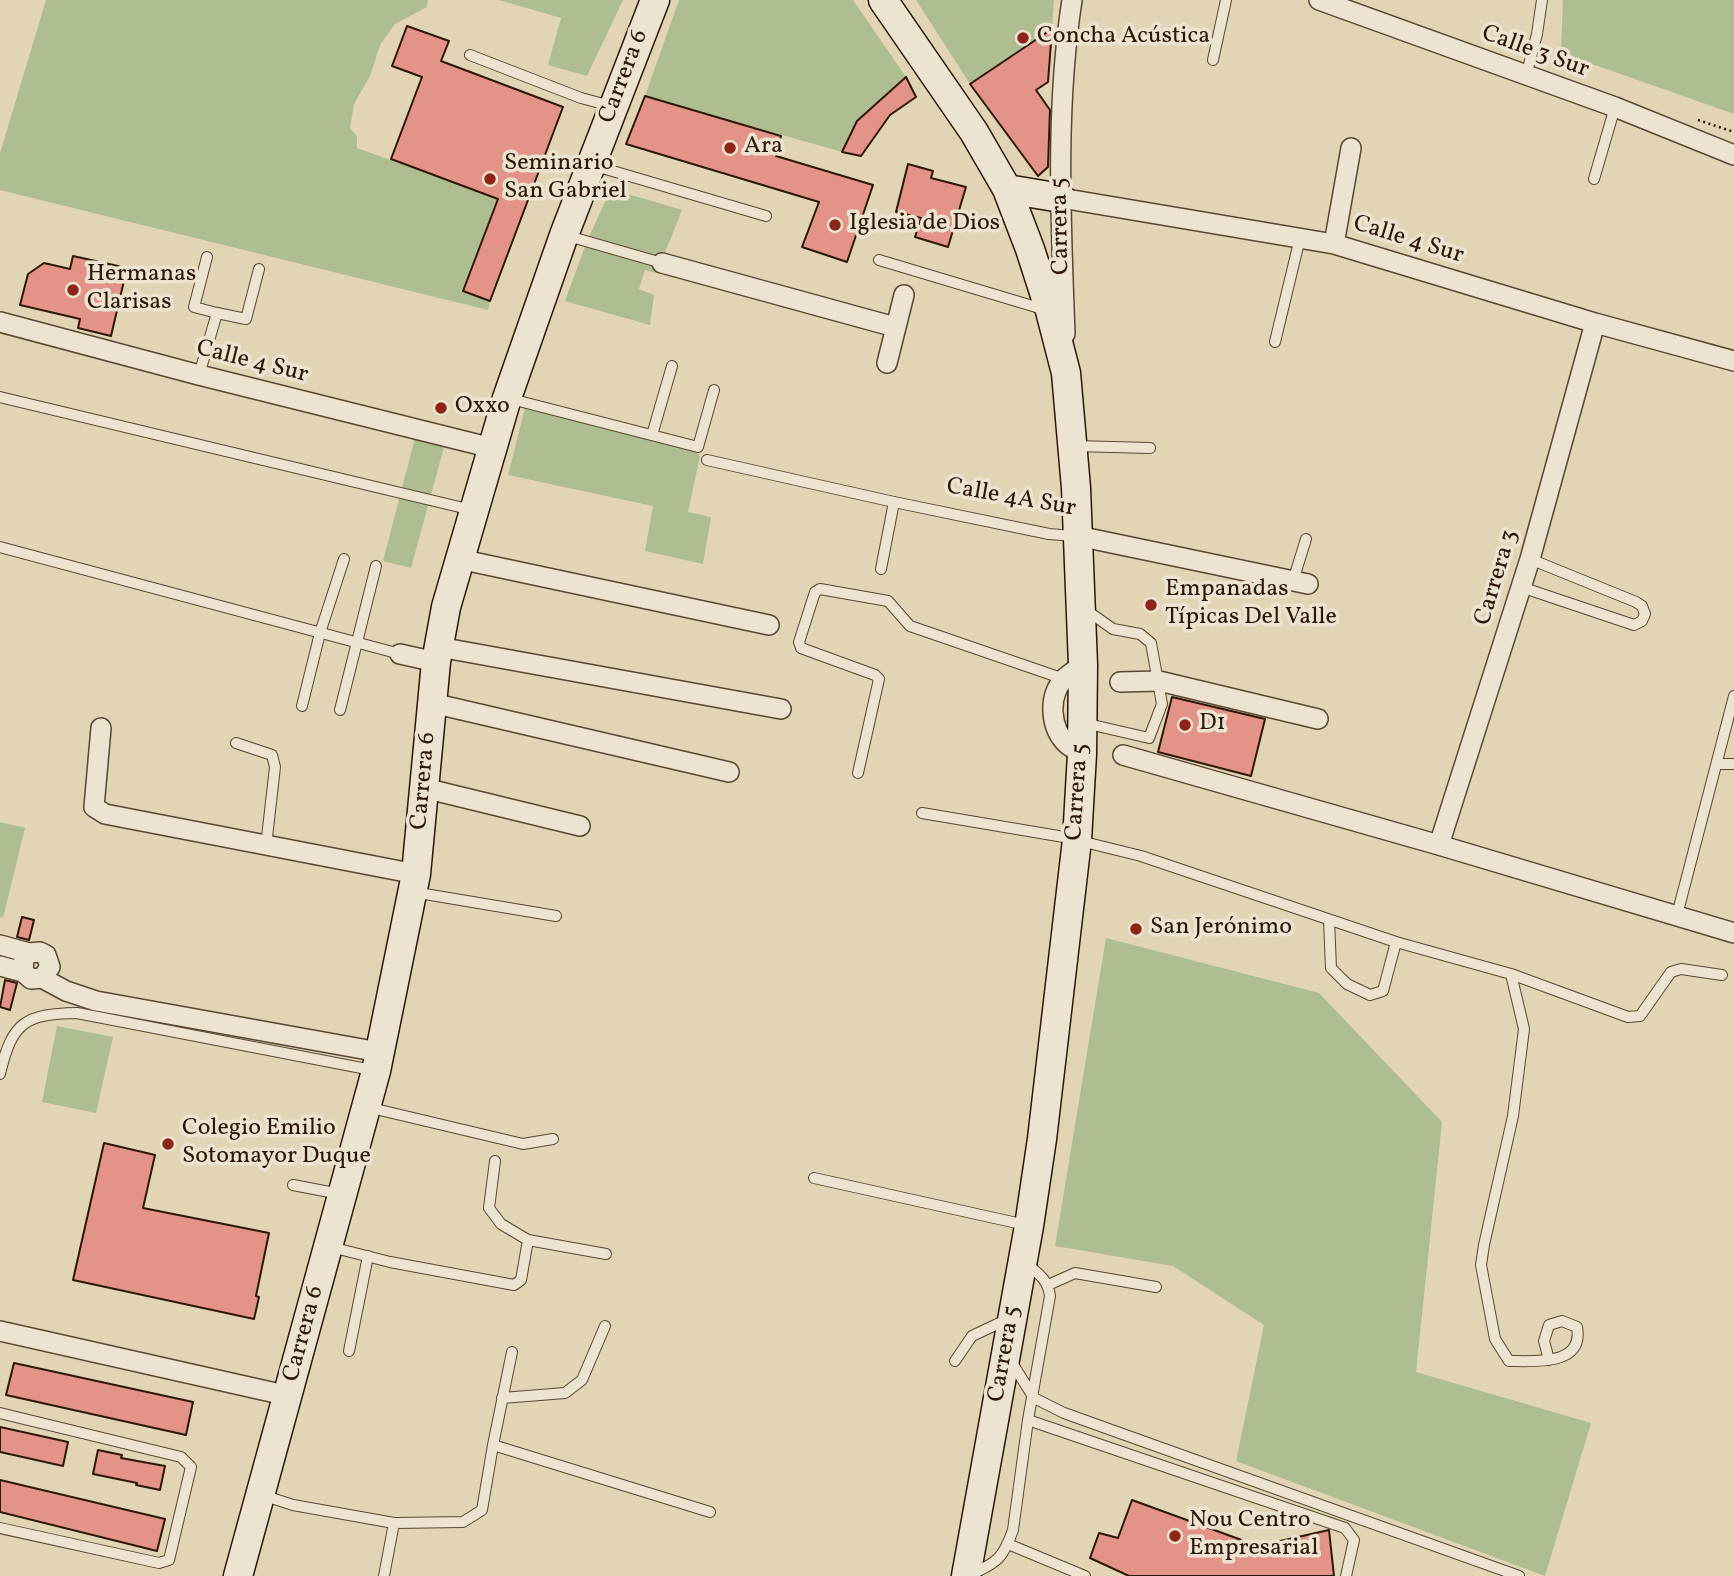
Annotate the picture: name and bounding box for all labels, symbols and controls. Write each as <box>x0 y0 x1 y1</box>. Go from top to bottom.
street label: Calle 3 Sur <box>1477 20 1593 86</box>
place label: Concha Acústica <box>1037 24 1210 52</box>
street label: Carrera 6 <box>594 26 656 128</box>
marker: Concha Acústica <box>1015 30 1031 46</box>
place label: Ara <box>744 134 783 162</box>
marker: Ara <box>722 140 738 156</box>
place label: Seminario San Gabriel <box>504 151 627 207</box>
marker: Seminario San Gabriel <box>482 171 498 187</box>
street label: Carrera 5 <box>1047 177 1077 275</box>
place label: Iglesia de Dios <box>849 211 1000 239</box>
street label: Calle 4 Sur <box>1349 211 1467 271</box>
marker: Iglesia de Dios <box>827 217 843 233</box>
place label: Hermanas Clarisas <box>87 262 196 318</box>
marker: Hermanas Clarisas <box>65 282 81 298</box>
street label: Calle 4 Sur <box>193 335 311 391</box>
place label: Oxxo <box>455 394 510 422</box>
marker: Oxxo <box>433 400 449 416</box>
street label: Calle 4A Sur <box>944 473 1078 525</box>
street label: Carrera 3 <box>1470 527 1526 629</box>
place label: Empanadas Típicas Del Valle <box>1165 577 1337 633</box>
marker: Empanadas Típicas Del Valle <box>1143 597 1159 613</box>
place label: D1 <box>1199 711 1226 739</box>
marker: D1 <box>1177 717 1193 733</box>
street label: Carrera 6 <box>406 731 444 831</box>
street label: Carrera 5 <box>1061 742 1097 842</box>
place label: San Jerónimo <box>1150 915 1292 943</box>
marker: San Jerónimo <box>1128 921 1144 937</box>
place label: Colegio Emilio Sotomayor Duque <box>182 1116 371 1172</box>
marker: Colegio Emilio Sotomayor Duque <box>160 1136 176 1152</box>
street label: Carrera 6 <box>278 1283 332 1385</box>
street label: Carrera 5 <box>983 1304 1029 1404</box>
place label: Nou Centro Empresarial <box>1189 1508 1318 1564</box>
marker: Nou Centro Empresarial <box>1167 1528 1183 1544</box>

